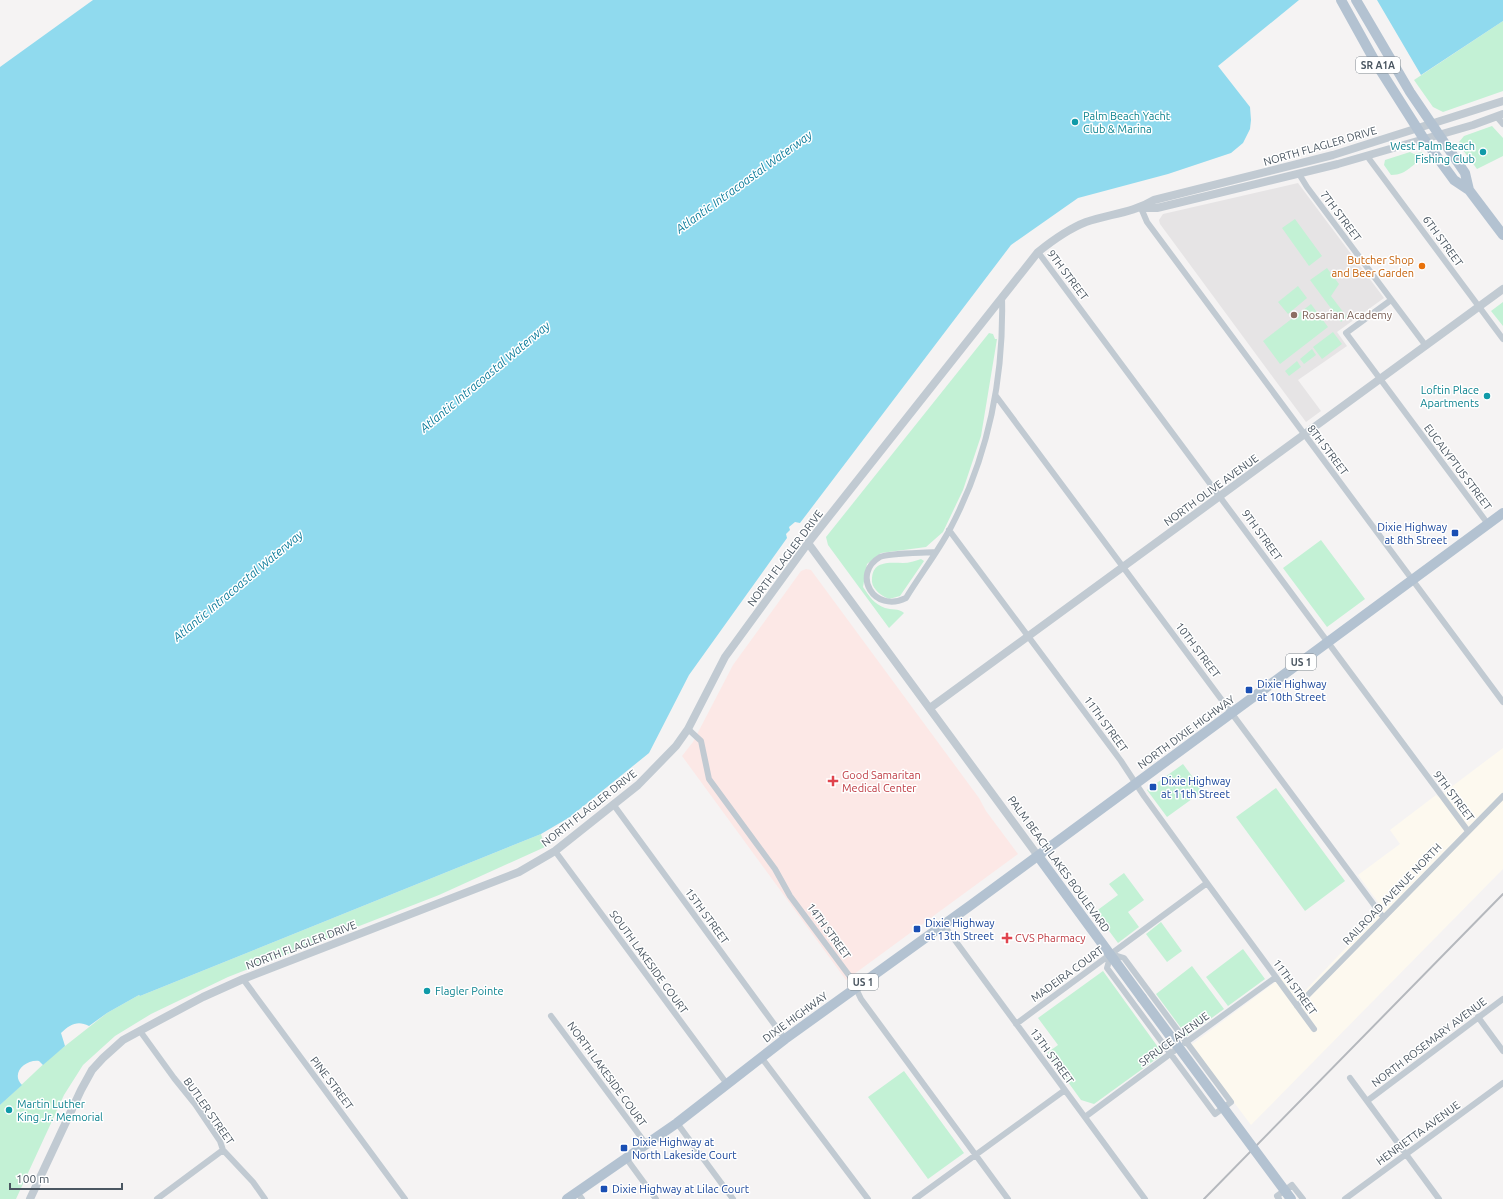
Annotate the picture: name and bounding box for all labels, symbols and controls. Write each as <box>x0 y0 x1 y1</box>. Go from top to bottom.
road number: SR A1A <box>1356 57 1400 73</box>
place label: Palm Beach Yacht Club & Marina <box>1083 110 1171 135</box>
marker: Palm Beach Yacht Club & Marina <box>1070 117 1080 127</box>
street label: NORTH FLAGLER DRIVE <box>1262 124 1378 168</box>
water label: Atlantic Intracoastal Waterway <box>672 128 815 236</box>
place label: West Palm Beach Fishing Club <box>1390 140 1475 165</box>
marker: West Palm Beach Fishing Club <box>1478 147 1488 157</box>
street label: 7TH STREET <box>1318 189 1364 243</box>
street label: 6TH STREET <box>1421 213 1465 269</box>
street label: 9TH STREET <box>1045 248 1091 302</box>
place label: Butcher Shop and Beer Garden <box>1331 254 1414 279</box>
marker: Butcher Shop and Beer Garden <box>1417 261 1427 271</box>
place label: Rosarian Academy <box>1302 309 1393 321</box>
marker: Rosarian Academy <box>1289 310 1299 320</box>
water label: Atlantic Intracoastal Waterway <box>417 318 552 435</box>
place label: Loftin Place Apartments <box>1420 384 1479 409</box>
marker: Loftin Place Apartments <box>1482 391 1492 401</box>
street label: EUCALYPTUS STREET <box>1422 422 1494 512</box>
street label: 8TH STREET <box>1305 423 1351 477</box>
street label: NORTH OLIVE AVENUE <box>1162 452 1260 528</box>
street label: 9TH STREET <box>1240 507 1284 563</box>
street label: NORTH FLAGLER DRIVE <box>745 508 825 608</box>
place label: Dixie Highway at 8th Street <box>1377 521 1448 546</box>
water label: Atlantic Intracoastal Waterway <box>170 527 305 644</box>
marker: Dixie Highway at 8th Street <box>1450 528 1460 538</box>
street label: 10TH STREET <box>1173 620 1223 680</box>
road number: US 1 <box>1286 654 1316 670</box>
place label: Dixie Highway at 10th Street <box>1257 678 1327 703</box>
marker: Dixie Highway at 10th Street <box>1244 685 1254 695</box>
street label: NORTH DIXIE HIGHWAY <box>1135 693 1237 771</box>
street label: 11TH STREET <box>1082 694 1130 754</box>
street label: NORTH FLAGLER DRIVE <box>539 767 639 849</box>
place label: Good Samaritan Medical Center <box>842 769 921 794</box>
street label: 9TH STREET <box>1431 769 1477 823</box>
marker: Good Samaritan Medical Center <box>827 775 839 787</box>
place label: Dixie Highway at 11th Street <box>1161 775 1231 800</box>
marker: Dixie Highway at 11th Street <box>1148 782 1158 792</box>
street label: PALM BEACH LAKES BOULEVARD <box>1006 794 1113 935</box>
street label: RAILROAD AVENUE NORTH <box>1340 841 1444 947</box>
street label: 15TH STREET <box>683 886 731 946</box>
street label: 14TH STREET <box>805 901 853 961</box>
street label: SOUTH LAKESIDE COURT <box>607 908 691 1016</box>
place label: Dixie Highway at 13th Street <box>925 917 995 942</box>
street label: NORTH FLAGLER DRIVE <box>244 918 358 972</box>
marker: Dixie Highway at 13th Street <box>912 924 922 934</box>
place label: CVS Pharmacy <box>1015 932 1086 944</box>
marker: CVS Pharmacy <box>1002 933 1012 943</box>
street label: MADEIRA COURT <box>1029 944 1105 1004</box>
street label: 11TH STREET <box>1271 957 1319 1017</box>
road number: US 1 <box>848 974 878 990</box>
place label: Flagler Pointe <box>435 985 504 997</box>
marker: Flagler Pointe <box>422 986 432 996</box>
street label: DIXIE HIGHWAY <box>760 989 830 1045</box>
street label: NORTH ROSEMARY AVENUE <box>1369 995 1489 1089</box>
street label: SPRUCE AVENUE <box>1137 1010 1211 1068</box>
street label: NORTH LAKESIDE COURT <box>565 1019 649 1129</box>
street label: 13TH STREET <box>1028 1026 1076 1086</box>
street label: PINE STREET <box>308 1054 356 1112</box>
street label: BUTLER STREET <box>181 1075 237 1147</box>
place label: Martin Luther King Jr. Memorial <box>17 1098 103 1123</box>
street label: HENRIETTA AVENUE <box>1374 1099 1462 1167</box>
marker: Martin Luther King Jr. Memorial <box>4 1105 14 1115</box>
place label: Dixie Highway at North Lakeside Court <box>632 1136 737 1161</box>
marker: Dixie Highway at North Lakeside Court <box>619 1143 629 1153</box>
scale bar <box>10 1165 122 1191</box>
text: 100 m <box>16 1172 49 1185</box>
place label: Dixie Highway at Lilac Court <box>612 1183 750 1195</box>
marker: Dixie Highway at Lilac Court <box>599 1184 609 1194</box>

